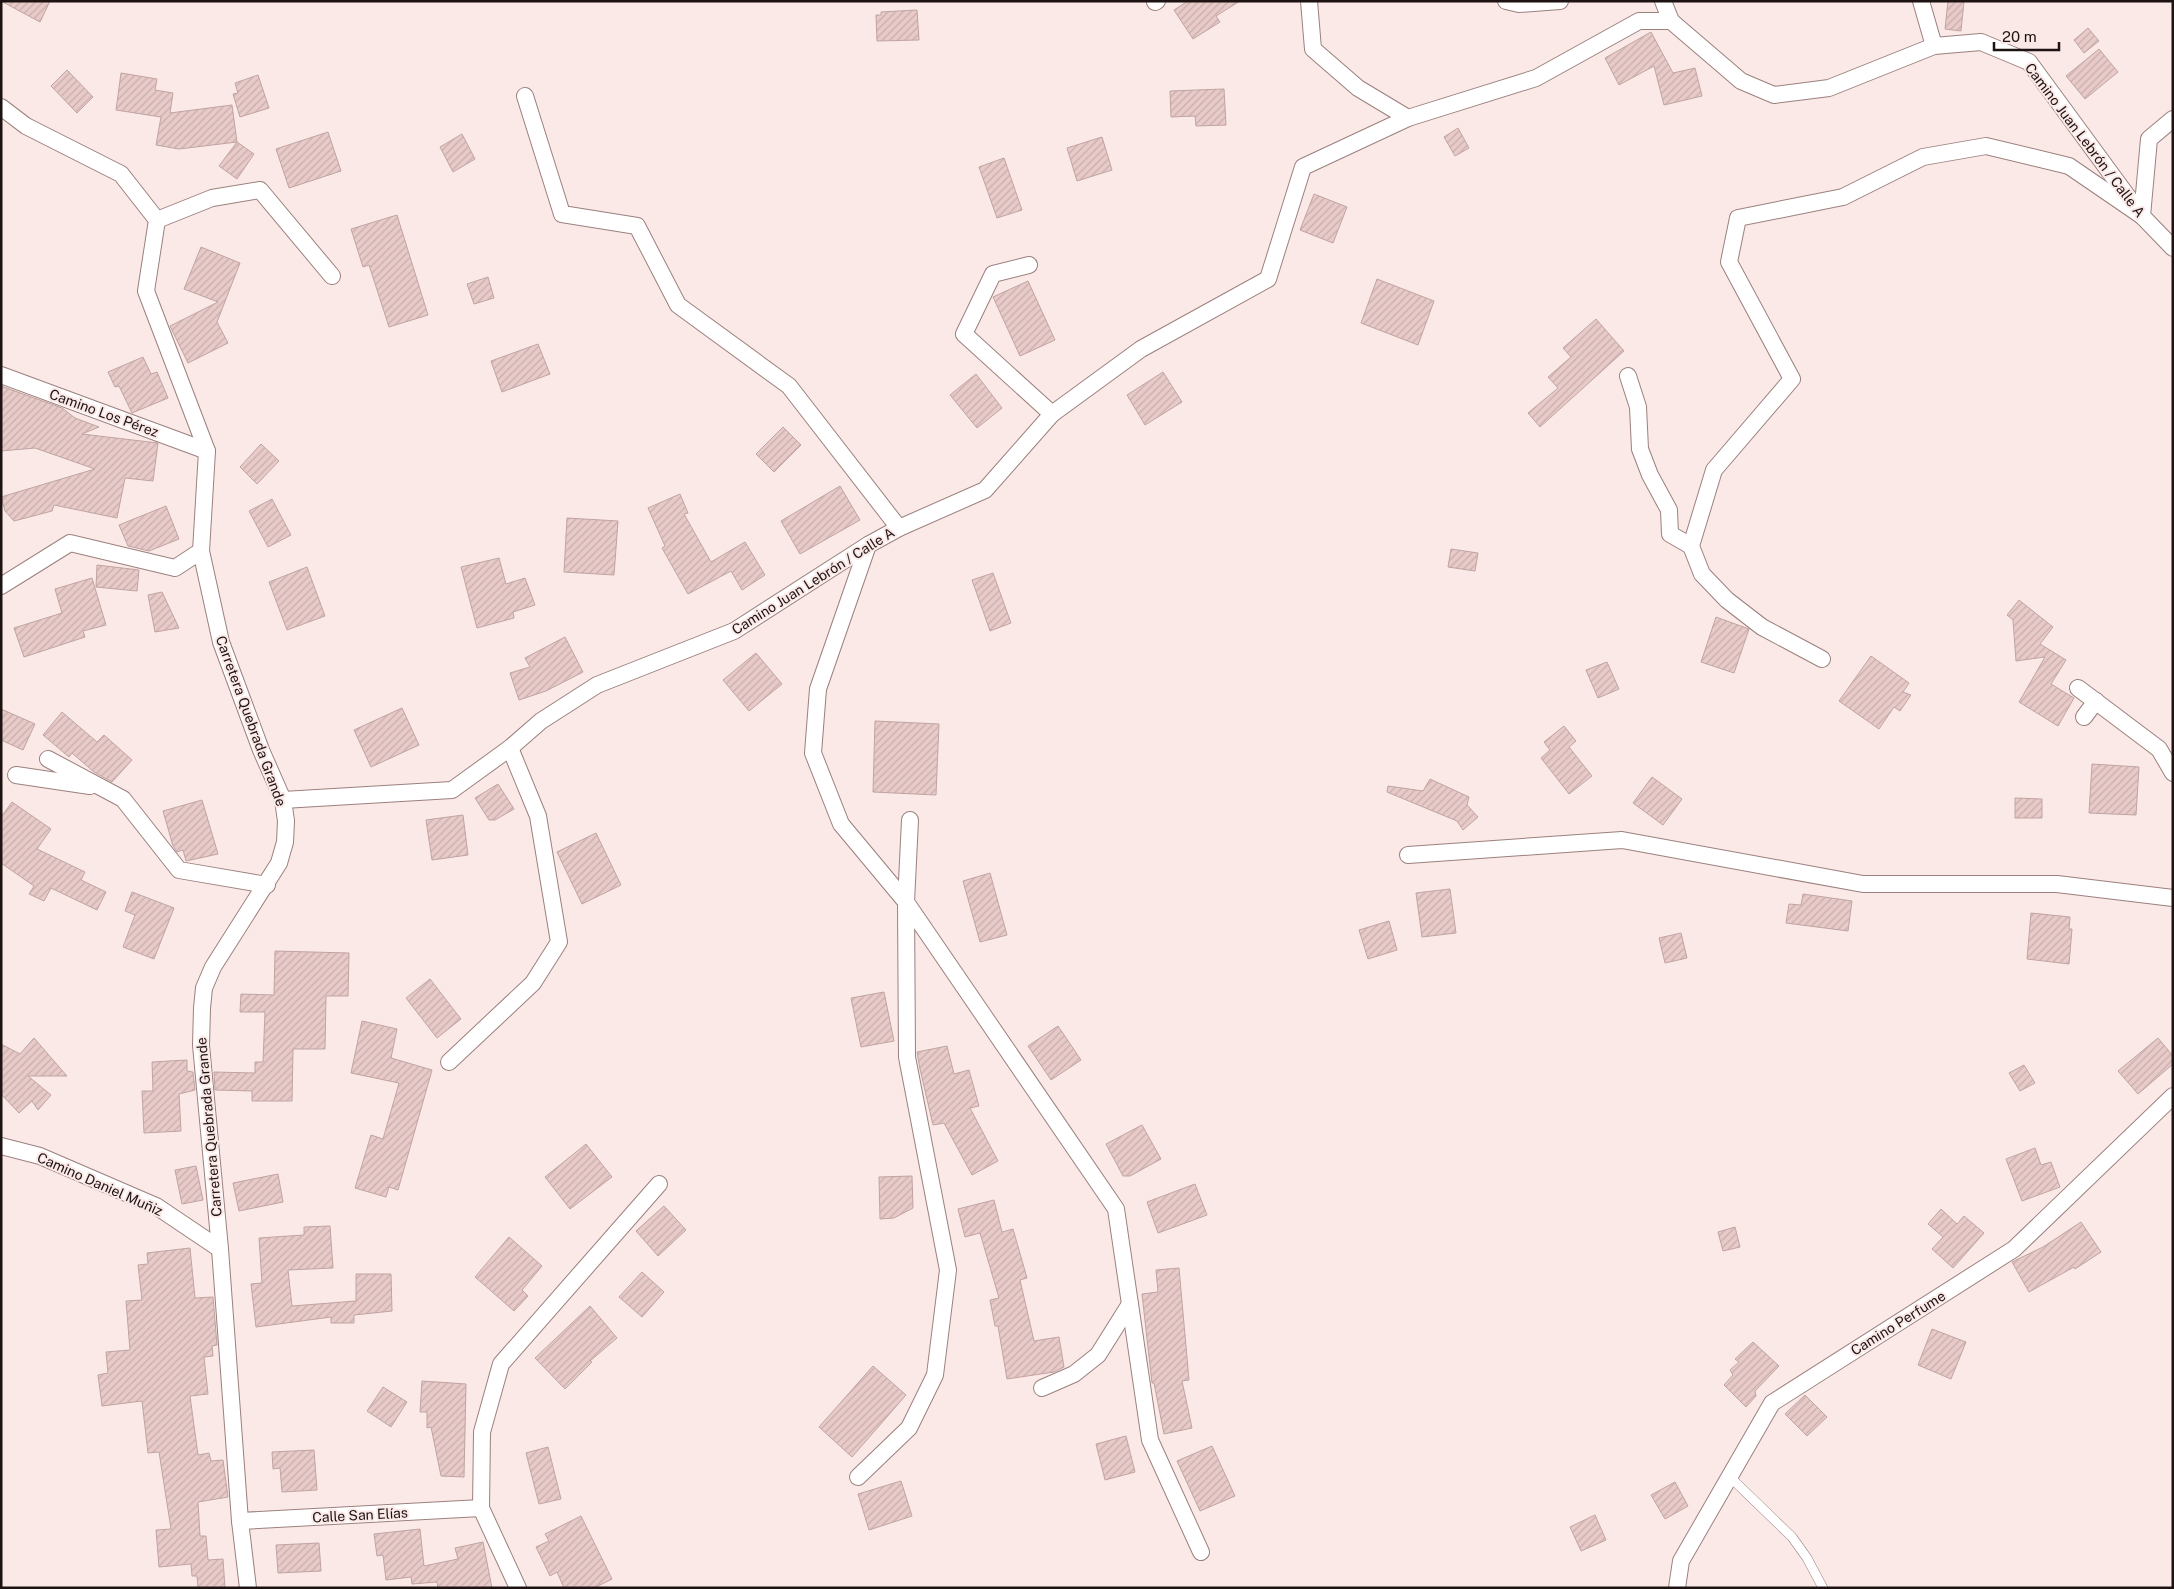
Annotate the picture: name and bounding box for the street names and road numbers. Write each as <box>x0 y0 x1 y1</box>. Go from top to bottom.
street label: Camino Juan Lebrón / Calle A <box>2022 60 2148 220</box>
street label: Camino Los Pérez <box>47 386 161 440</box>
street label: Camino Juan Lebrón / Calle A <box>729 524 897 638</box>
street label: Carretera Quebrada Grande <box>213 634 289 808</box>
street label: Carretera Quebrada Grande <box>193 1036 225 1217</box>
street label: Camino Daniel Muñiz <box>35 1149 165 1219</box>
street label: Camino Perfume <box>1848 1287 1948 1359</box>
street label: Calle San Elías <box>312 1505 408 1525</box>

